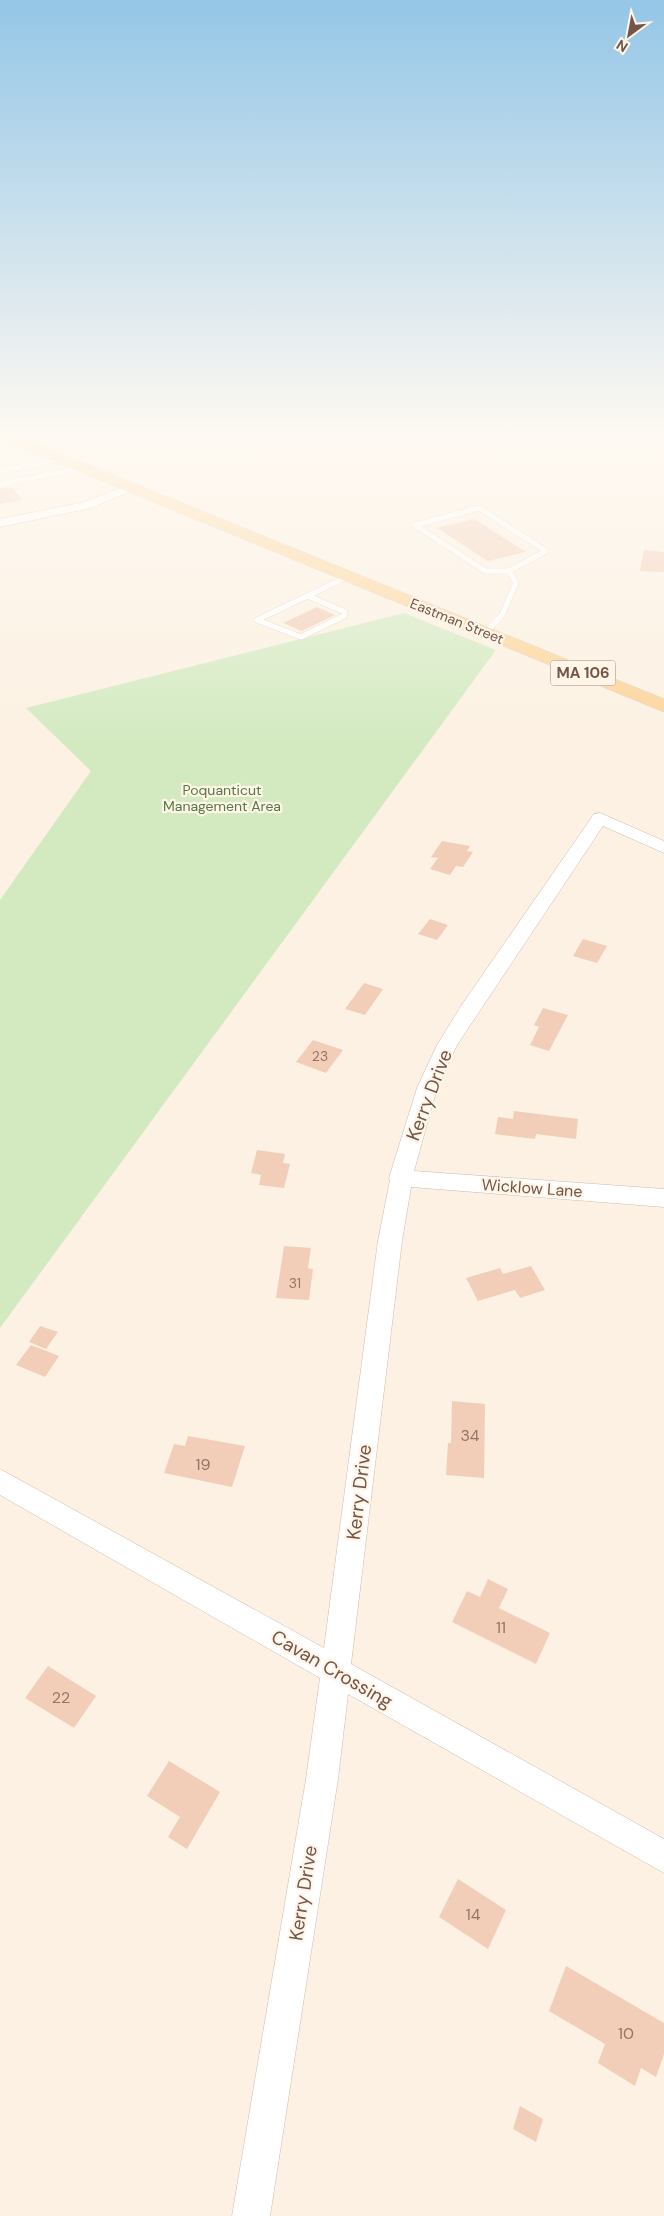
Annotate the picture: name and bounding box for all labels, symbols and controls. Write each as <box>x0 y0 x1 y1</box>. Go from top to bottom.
north arrow <box>604 10 654 60</box>
text: N <box>613 36 631 56</box>
street label: Eastman Street <box>408 594 506 648</box>
road number: MA 106 <box>550 660 616 686</box>
park label: Poquanticut Management Area <box>163 781 281 815</box>
street label: Kerry Drive <box>400 1046 458 1144</box>
house number: 23 <box>312 1047 328 1065</box>
street label: Wicklow Lane <box>481 1174 583 1202</box>
house number: 31 <box>289 1274 301 1292</box>
house number: 34 <box>460 1425 480 1446</box>
street label: Kerry Drive <box>341 1443 377 1541</box>
house number: 19 <box>195 1454 211 1475</box>
house number: 11 <box>496 1617 506 1638</box>
street label: Cavan Crossing <box>267 1624 398 1714</box>
house number: 22 <box>52 1687 70 1708</box>
street label: Kerry Drive <box>283 1844 323 1942</box>
house number: 14 <box>466 1904 481 1925</box>
house number: 10 <box>618 2023 634 2044</box>

